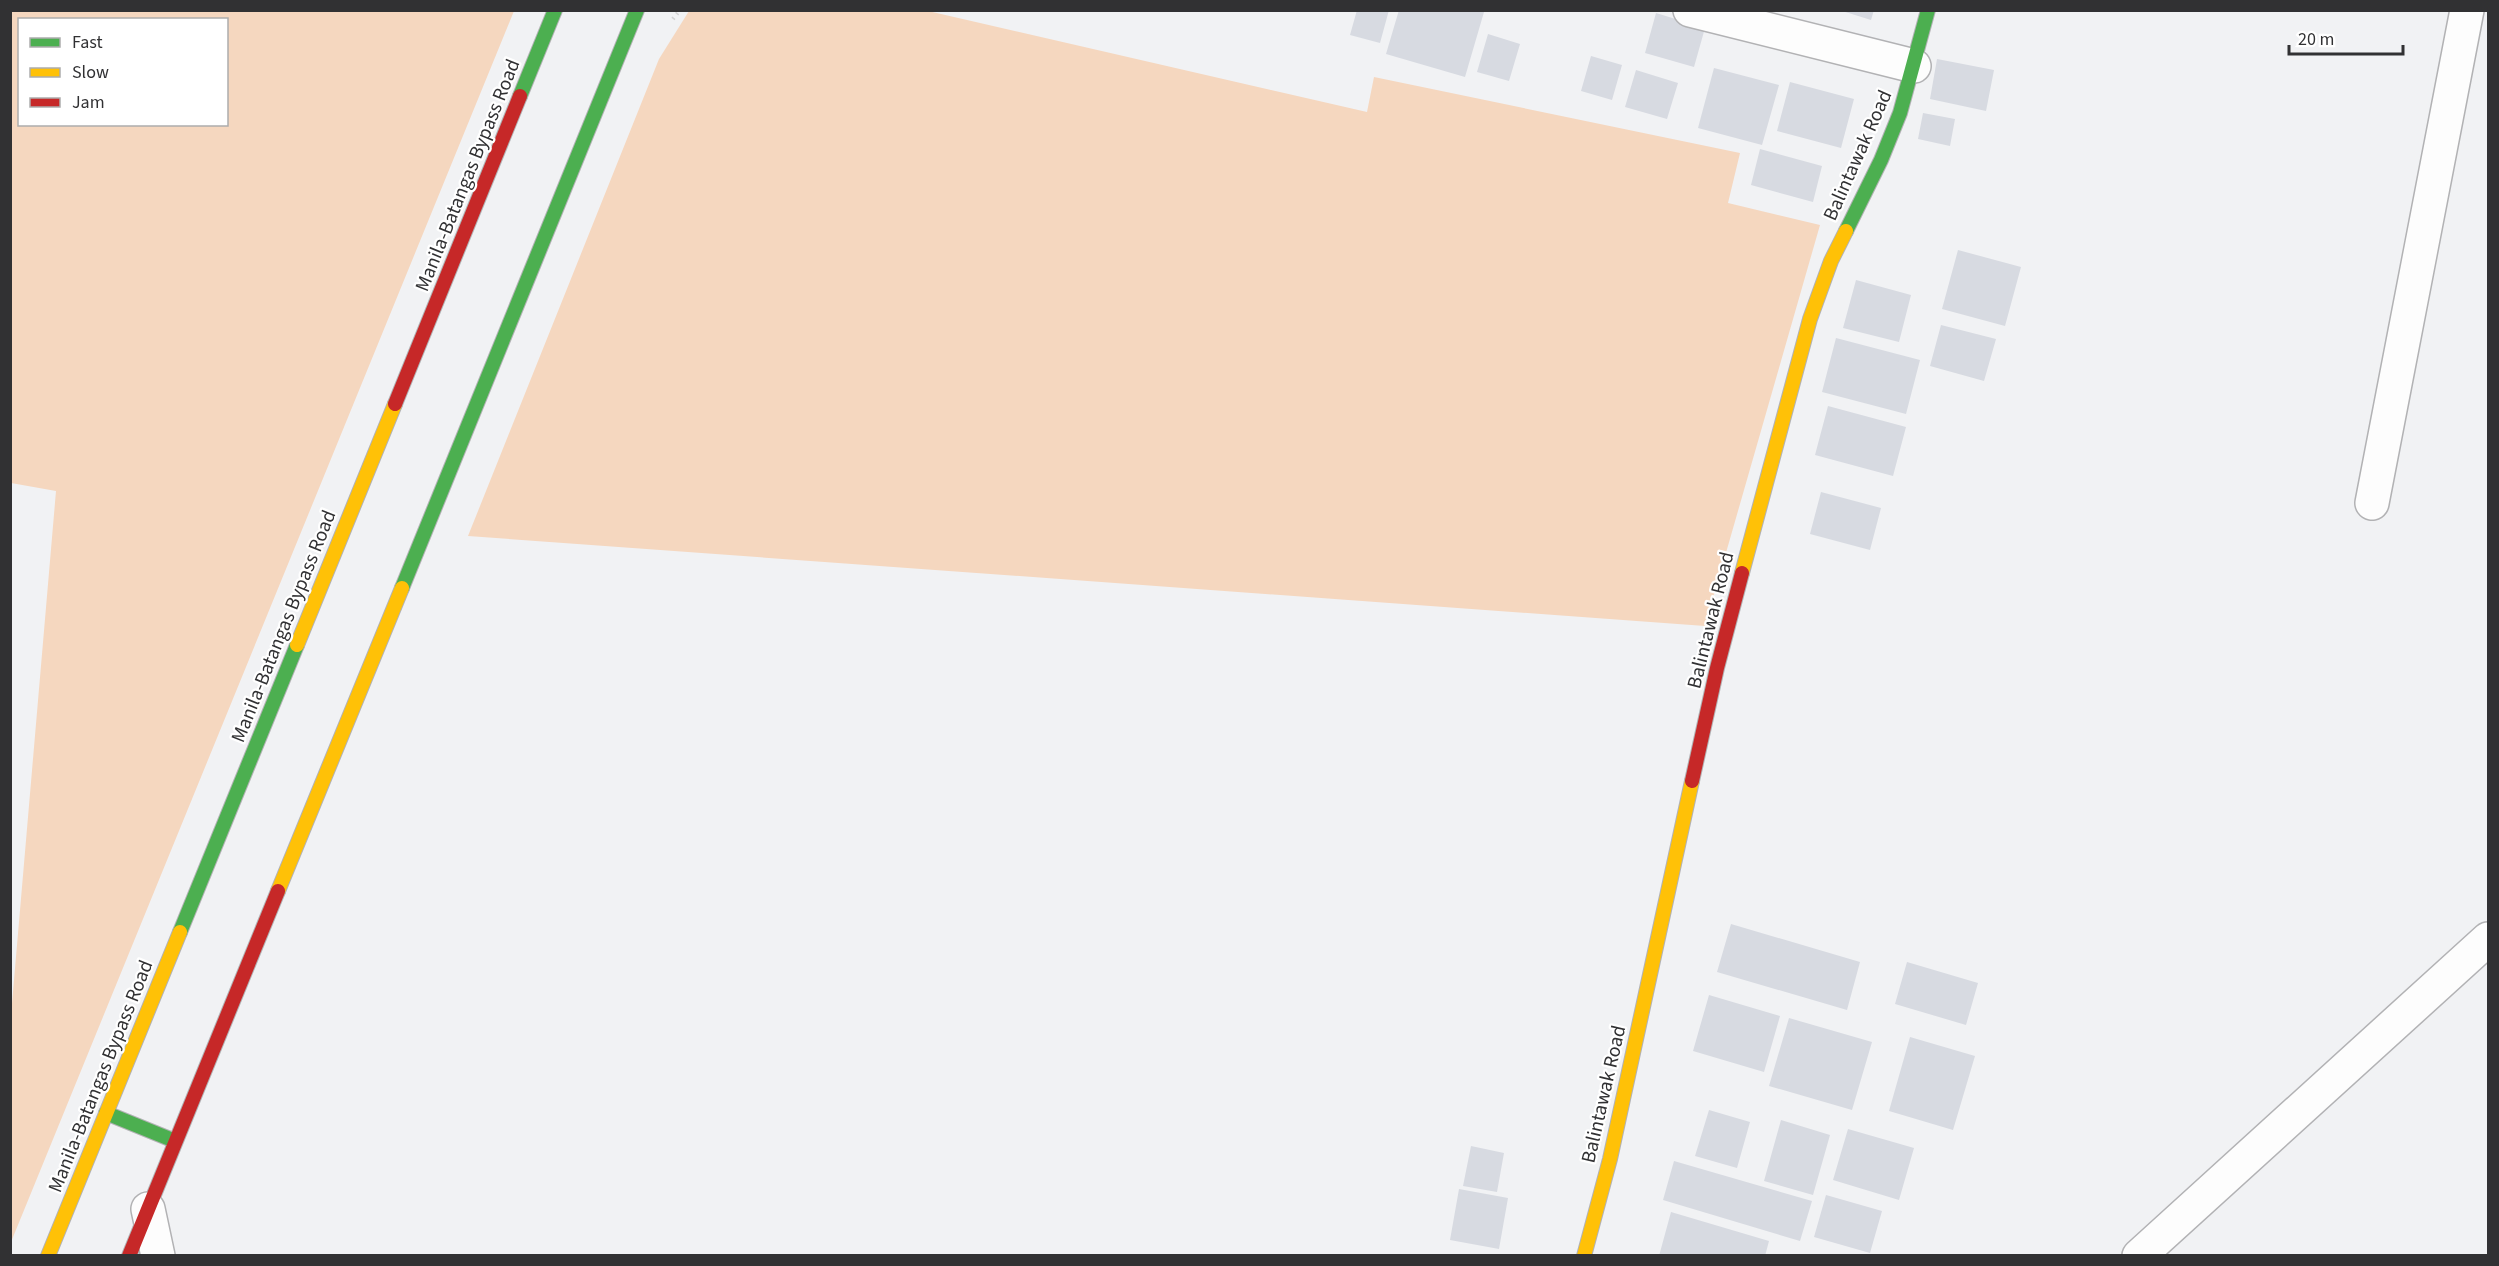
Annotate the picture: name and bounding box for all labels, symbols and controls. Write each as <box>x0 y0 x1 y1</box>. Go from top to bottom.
legend <box>18 18 228 126</box>
scale bar <box>2289 18 2403 56</box>
text: 20 m <box>2298 27 2334 52</box>
text: Fast <box>72 30 103 55</box>
street label: Manila-Batangas Bypass Road <box>408 55 527 296</box>
text: Slow <box>72 60 109 85</box>
street label: Balintawak Road <box>1817 86 1899 225</box>
text: Jam <box>72 90 105 115</box>
street label: Manila-Batangas Bypass Road <box>224 506 343 747</box>
street label: Balintawak Road <box>1680 549 1742 692</box>
street label: Manila-Batangas Bypass Road <box>41 956 160 1197</box>
street label: Balintawak Road <box>1575 1023 1633 1166</box>

